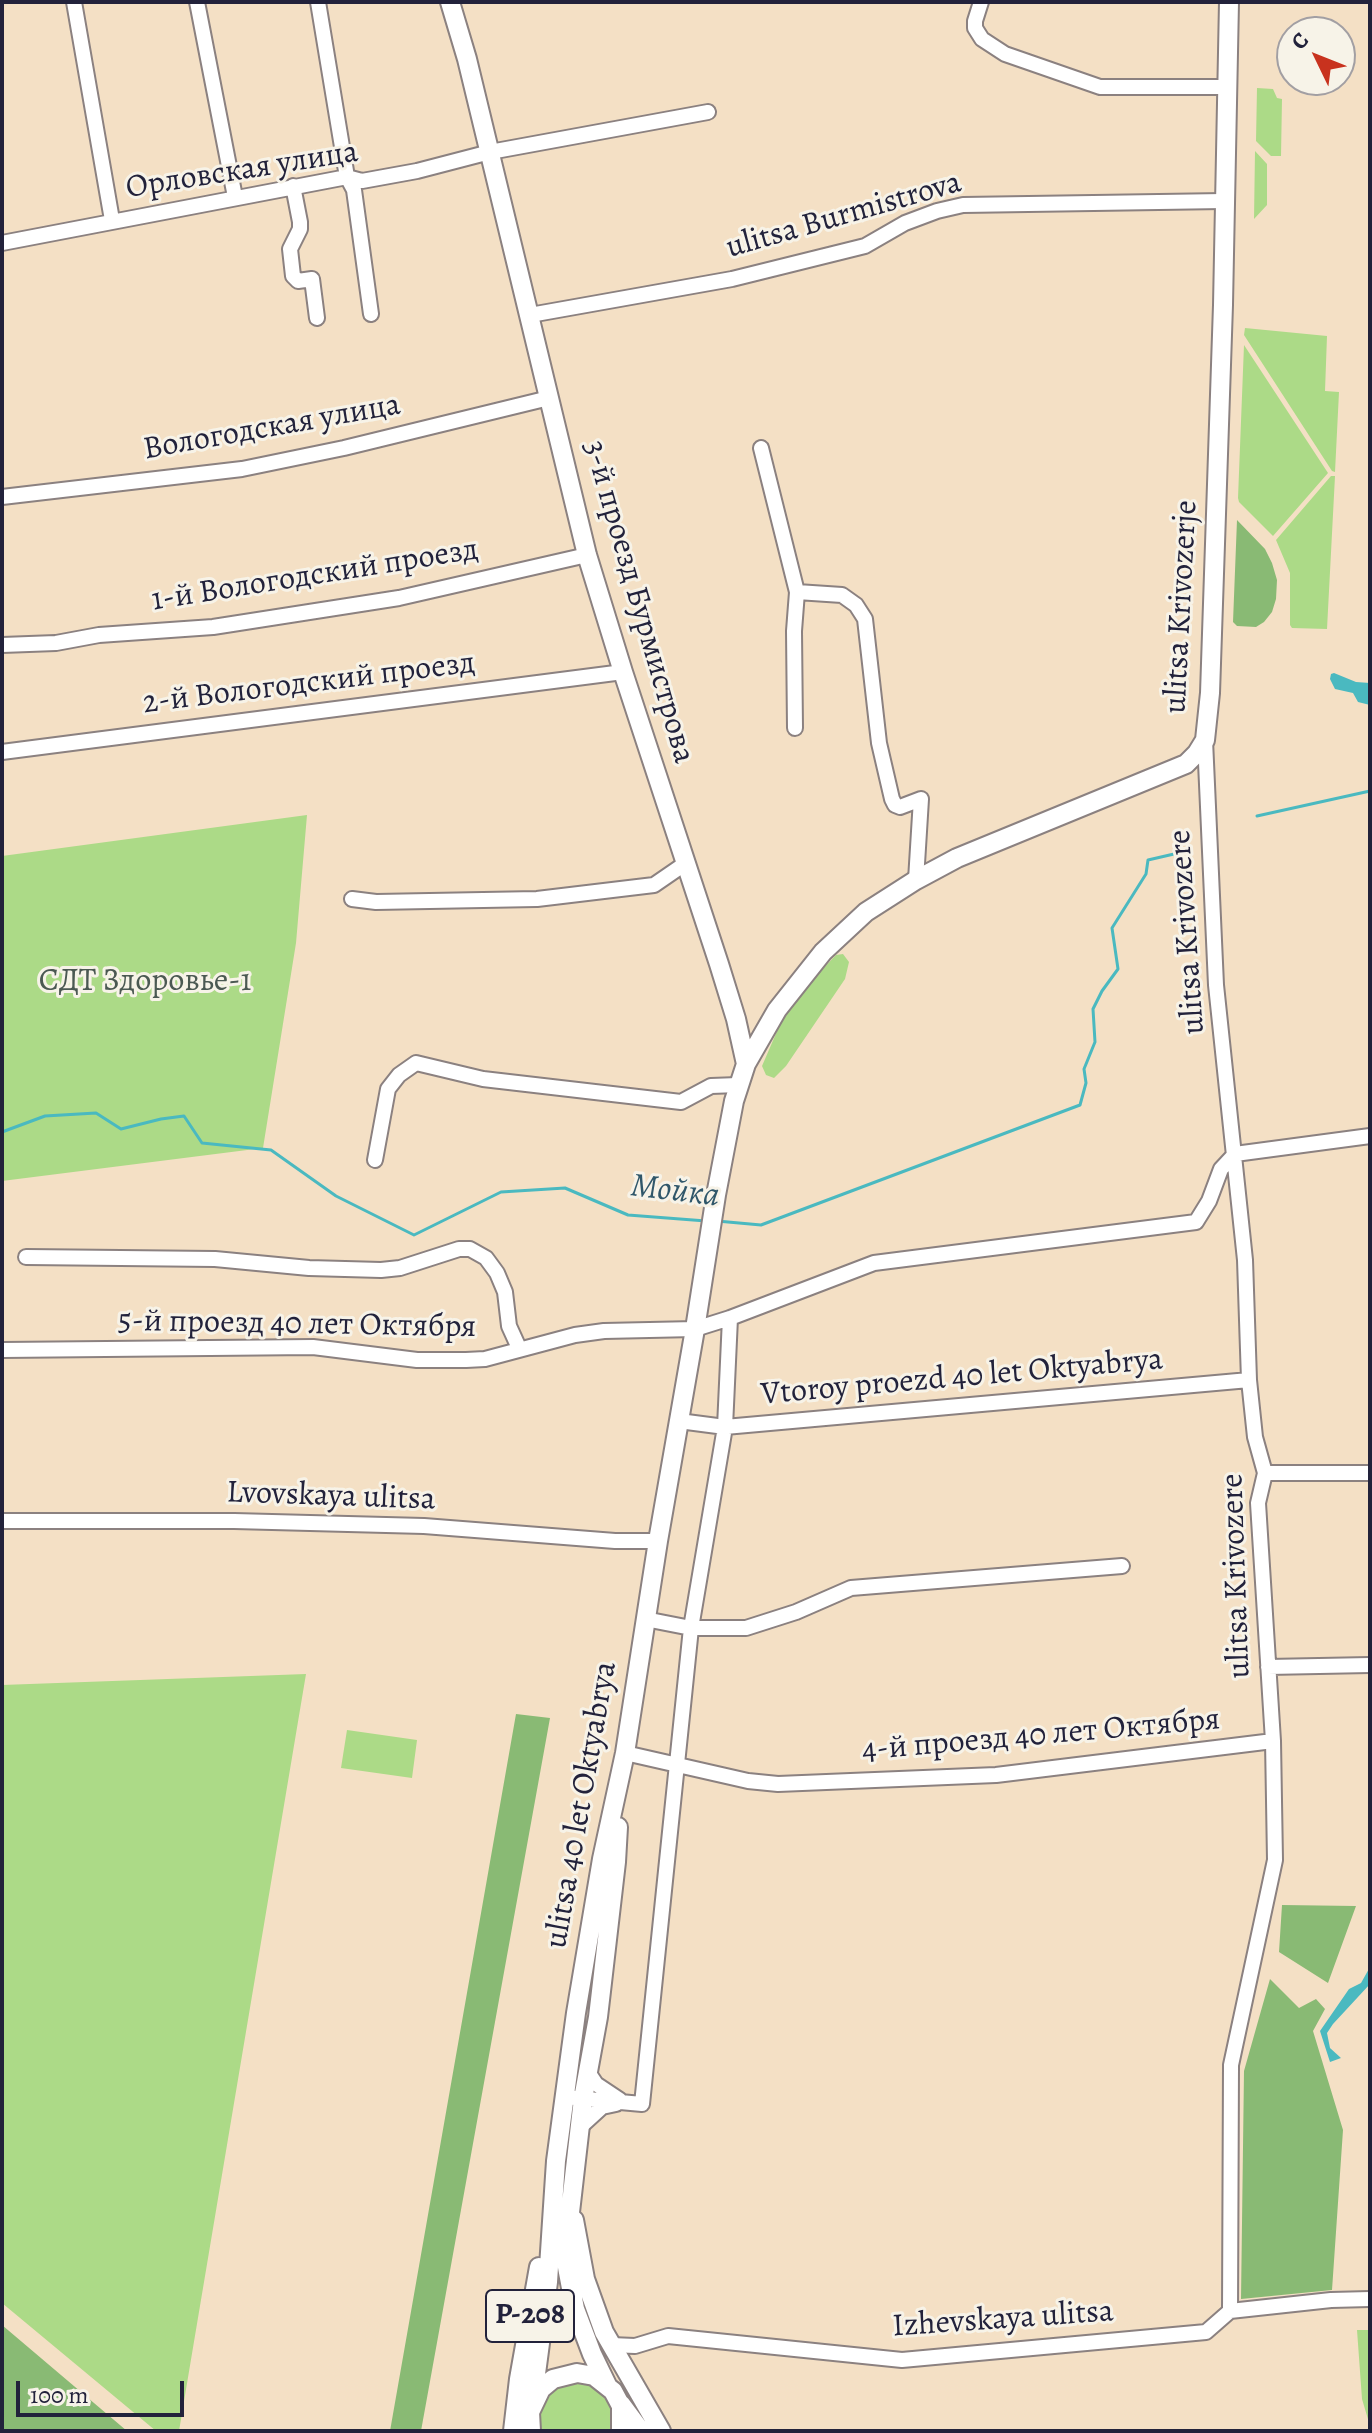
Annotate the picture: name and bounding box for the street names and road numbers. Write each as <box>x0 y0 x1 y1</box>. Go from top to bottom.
street label: Орловская улица <box>123 134 361 208</box>
street label: ulitsa Burmistrova <box>722 164 966 268</box>
street label: Вологодская улица <box>140 386 404 470</box>
street label: 3-й проезд Бурмистрова <box>574 436 702 768</box>
street label: ulitsa Krivozerje <box>1157 499 1207 715</box>
street label: 1-й Вологодский проезд <box>149 531 481 621</box>
street label: 2-й Вологодский проезд <box>141 645 477 723</box>
street label: ulitsa Krivozere <box>1162 828 1214 1036</box>
street label: 5-й проезд 40 лет Октября <box>118 1303 476 1347</box>
street label: Vtoroy proezd 40 let Oktyabrya <box>759 1341 1165 1415</box>
street label: ulitsa Krivozere <box>1214 1473 1260 1679</box>
street label: Lvovskaya ulitsa <box>226 1474 436 1520</box>
street label: ulitsa 40 let Oktyabrya <box>538 1659 626 1951</box>
street label: 4-й проезд 40 лет Октября <box>860 1701 1222 1771</box>
road number: Р-208 <box>486 2290 574 2342</box>
street label: Izhevskaya ulitsa <box>891 2293 1115 2347</box>

